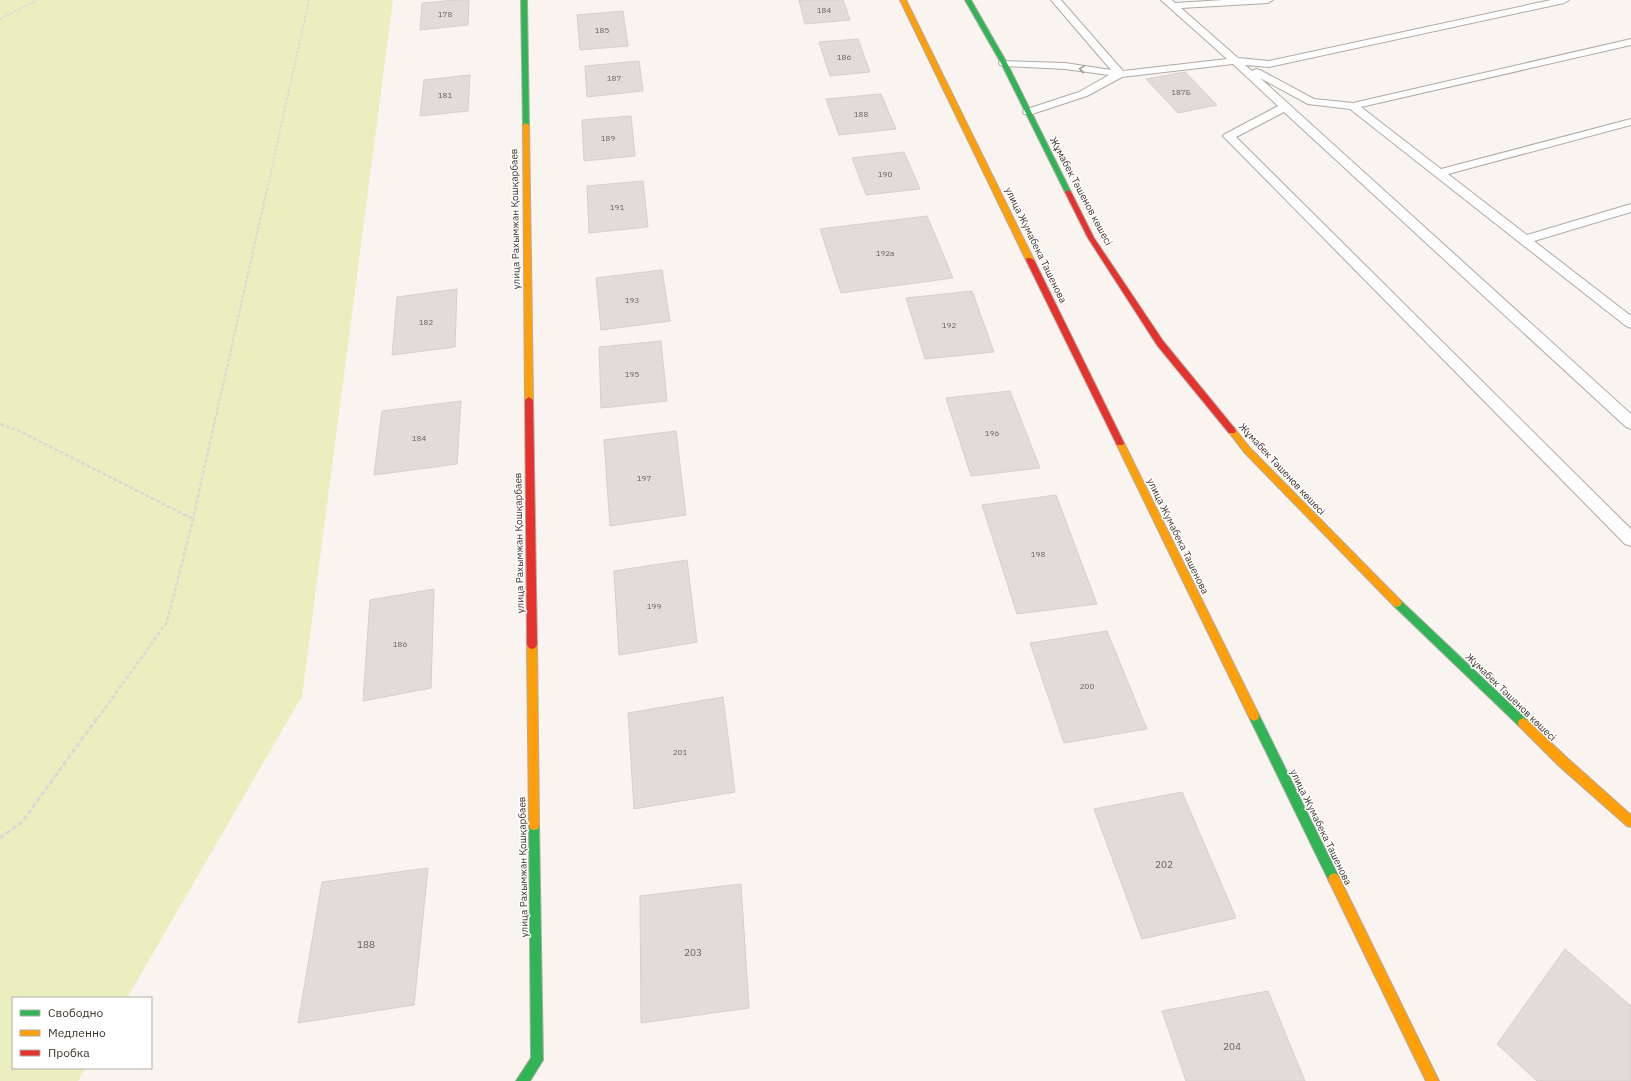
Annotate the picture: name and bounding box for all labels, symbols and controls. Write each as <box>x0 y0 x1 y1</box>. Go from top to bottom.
house number: 184 <box>817 5 831 15</box>
house number: 178 <box>438 9 452 19</box>
house number: 185 <box>595 25 609 35</box>
house number: 186 <box>837 52 851 62</box>
one-way arrow <box>1078 65 1085 74</box>
house number: 187 <box>607 73 621 83</box>
house number: 187Б <box>1171 87 1191 97</box>
house number: 181 <box>438 90 452 100</box>
house number: 188 <box>854 109 868 119</box>
house number: 189 <box>601 133 615 143</box>
street label: Жұмабек Тәшенов көшесі <box>1047 134 1115 248</box>
street label: улица Рахымжан Қошқарбаев <box>507 148 523 290</box>
house number: 190 <box>878 169 892 179</box>
street label: улица Жумабека Ташенова <box>1002 185 1070 306</box>
house number: 191 <box>610 202 624 212</box>
house number: 192а <box>876 248 895 258</box>
house number: 193 <box>625 295 639 305</box>
house number: 182 <box>419 317 433 327</box>
house number: 192 <box>942 320 956 330</box>
house number: 195 <box>625 369 639 379</box>
street label: Жұмабек Тәшенов көшесі <box>1236 420 1328 518</box>
house number: 196 <box>985 428 999 438</box>
house number: 184 <box>412 433 426 443</box>
street label: улица Рахымжан Қошқарбаев <box>511 472 527 614</box>
house number: 197 <box>637 473 651 483</box>
street label: улица Жумабека Ташенова <box>1144 476 1212 597</box>
house number: 198 <box>1031 549 1045 559</box>
house number: 199 <box>647 601 661 611</box>
house number: 186 <box>393 639 407 649</box>
street label: Жұмабек Тәшенов көшесі <box>1463 650 1559 744</box>
house number: 200 <box>1080 681 1094 691</box>
house number: 201 <box>673 747 687 757</box>
street label: улица Жумабека Ташенова <box>1287 767 1355 888</box>
street label: улица Рахымжан Қошқарбаев <box>515 796 531 938</box>
house number: 202 <box>1155 858 1173 871</box>
house number: 188 <box>357 938 375 951</box>
house number: 203 <box>684 946 702 959</box>
legend <box>12 997 152 1069</box>
text: Свободно <box>48 1005 104 1020</box>
text: Медленно <box>48 1025 106 1040</box>
house number: 204 <box>1223 1040 1241 1053</box>
text: Пробка <box>48 1045 90 1060</box>

